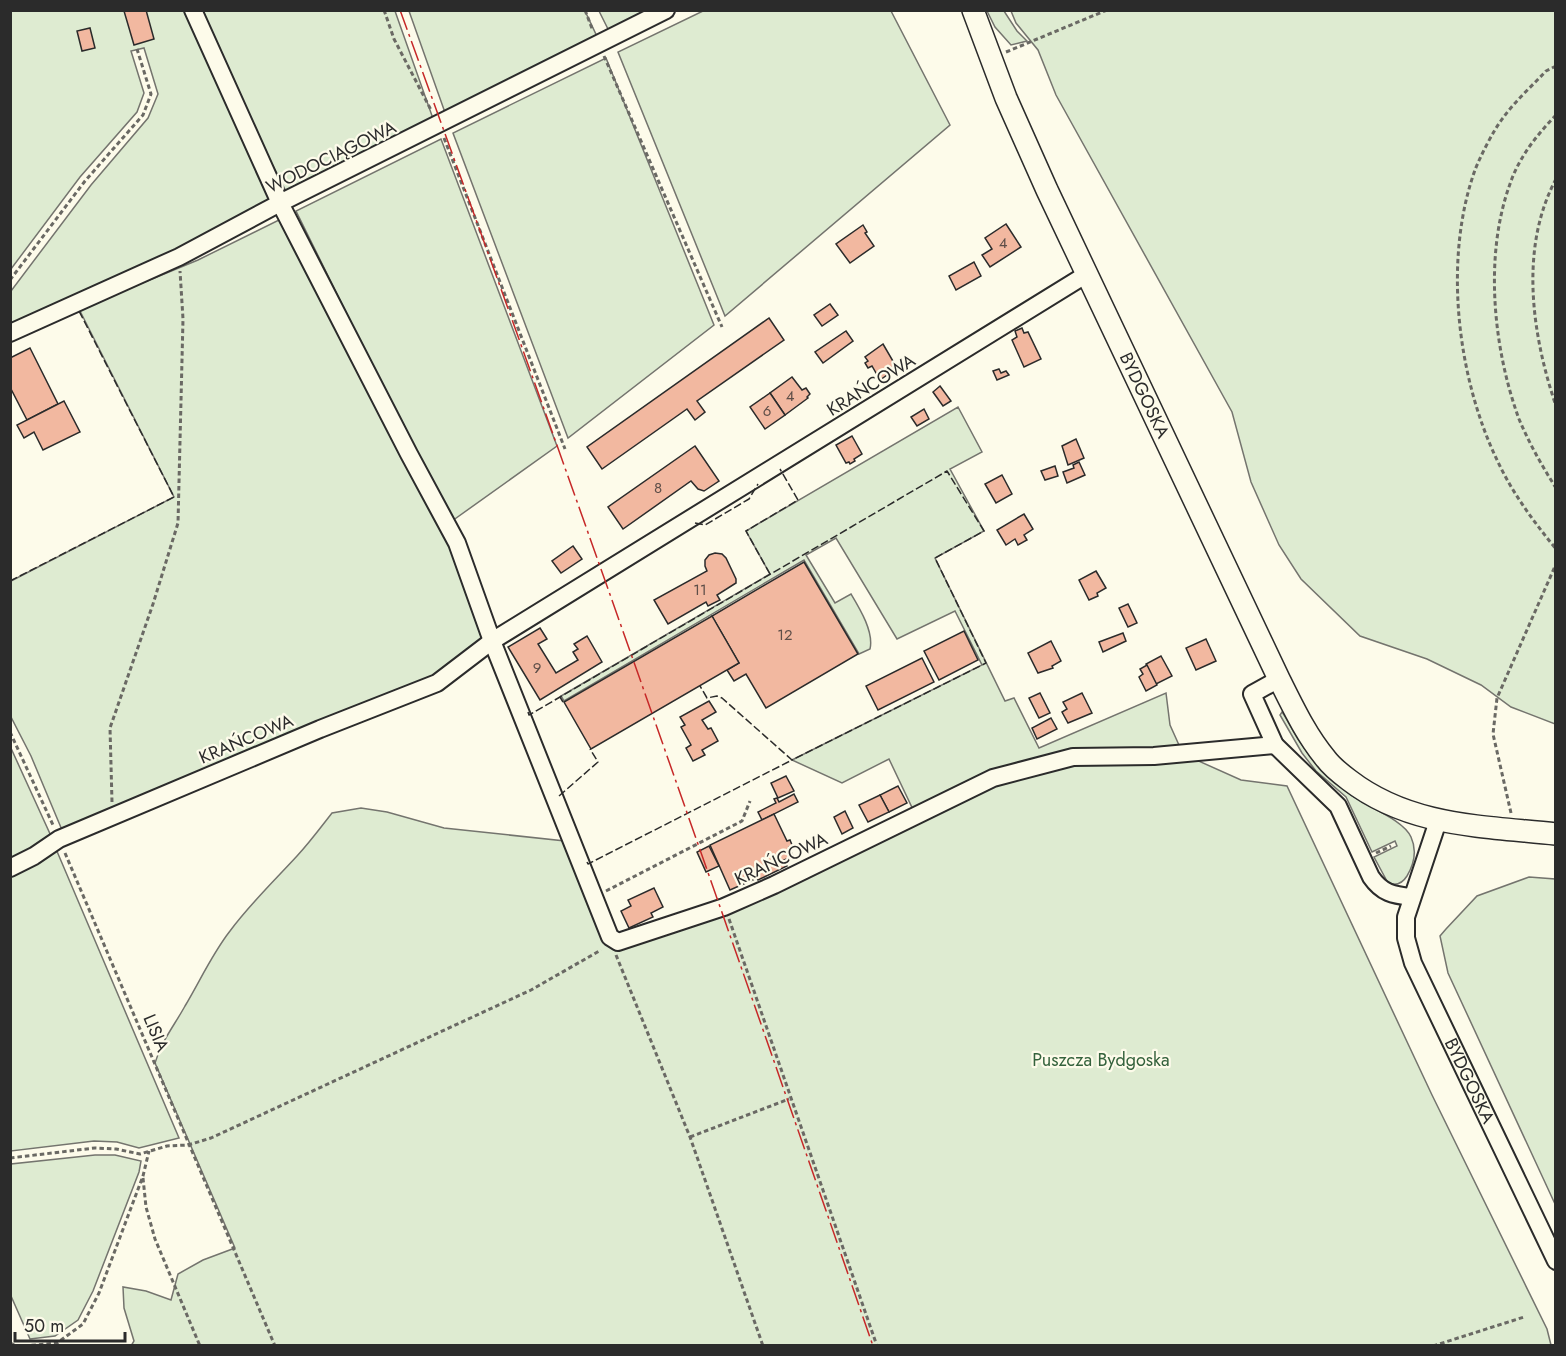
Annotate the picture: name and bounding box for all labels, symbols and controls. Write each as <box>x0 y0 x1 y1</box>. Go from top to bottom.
street label: WODOCIĄGOWA <box>262 114 401 200</box>
house number: 4 <box>999 232 1008 254</box>
street label: KRAŃCOWA <box>822 347 920 423</box>
street label: BYDGOSKA <box>1113 348 1176 443</box>
house number: 4 <box>786 385 795 407</box>
house number: 6 <box>763 400 771 422</box>
house number: 8 <box>654 477 662 499</box>
house number: 11 <box>693 579 707 601</box>
house number: 12 <box>777 624 793 646</box>
house number: 9 <box>533 657 541 679</box>
street label: KRAŃCOWA <box>195 707 297 771</box>
street label: KRAŃCOWA <box>730 826 832 892</box>
street label: LISIA <box>136 1010 176 1056</box>
street label: BYDGOSKA <box>1438 1034 1501 1128</box>
park label: Puszcza Bydgoska <box>1032 1047 1170 1073</box>
scale bar <box>15 1305 124 1343</box>
text: 50 m <box>24 1313 64 1339</box>

